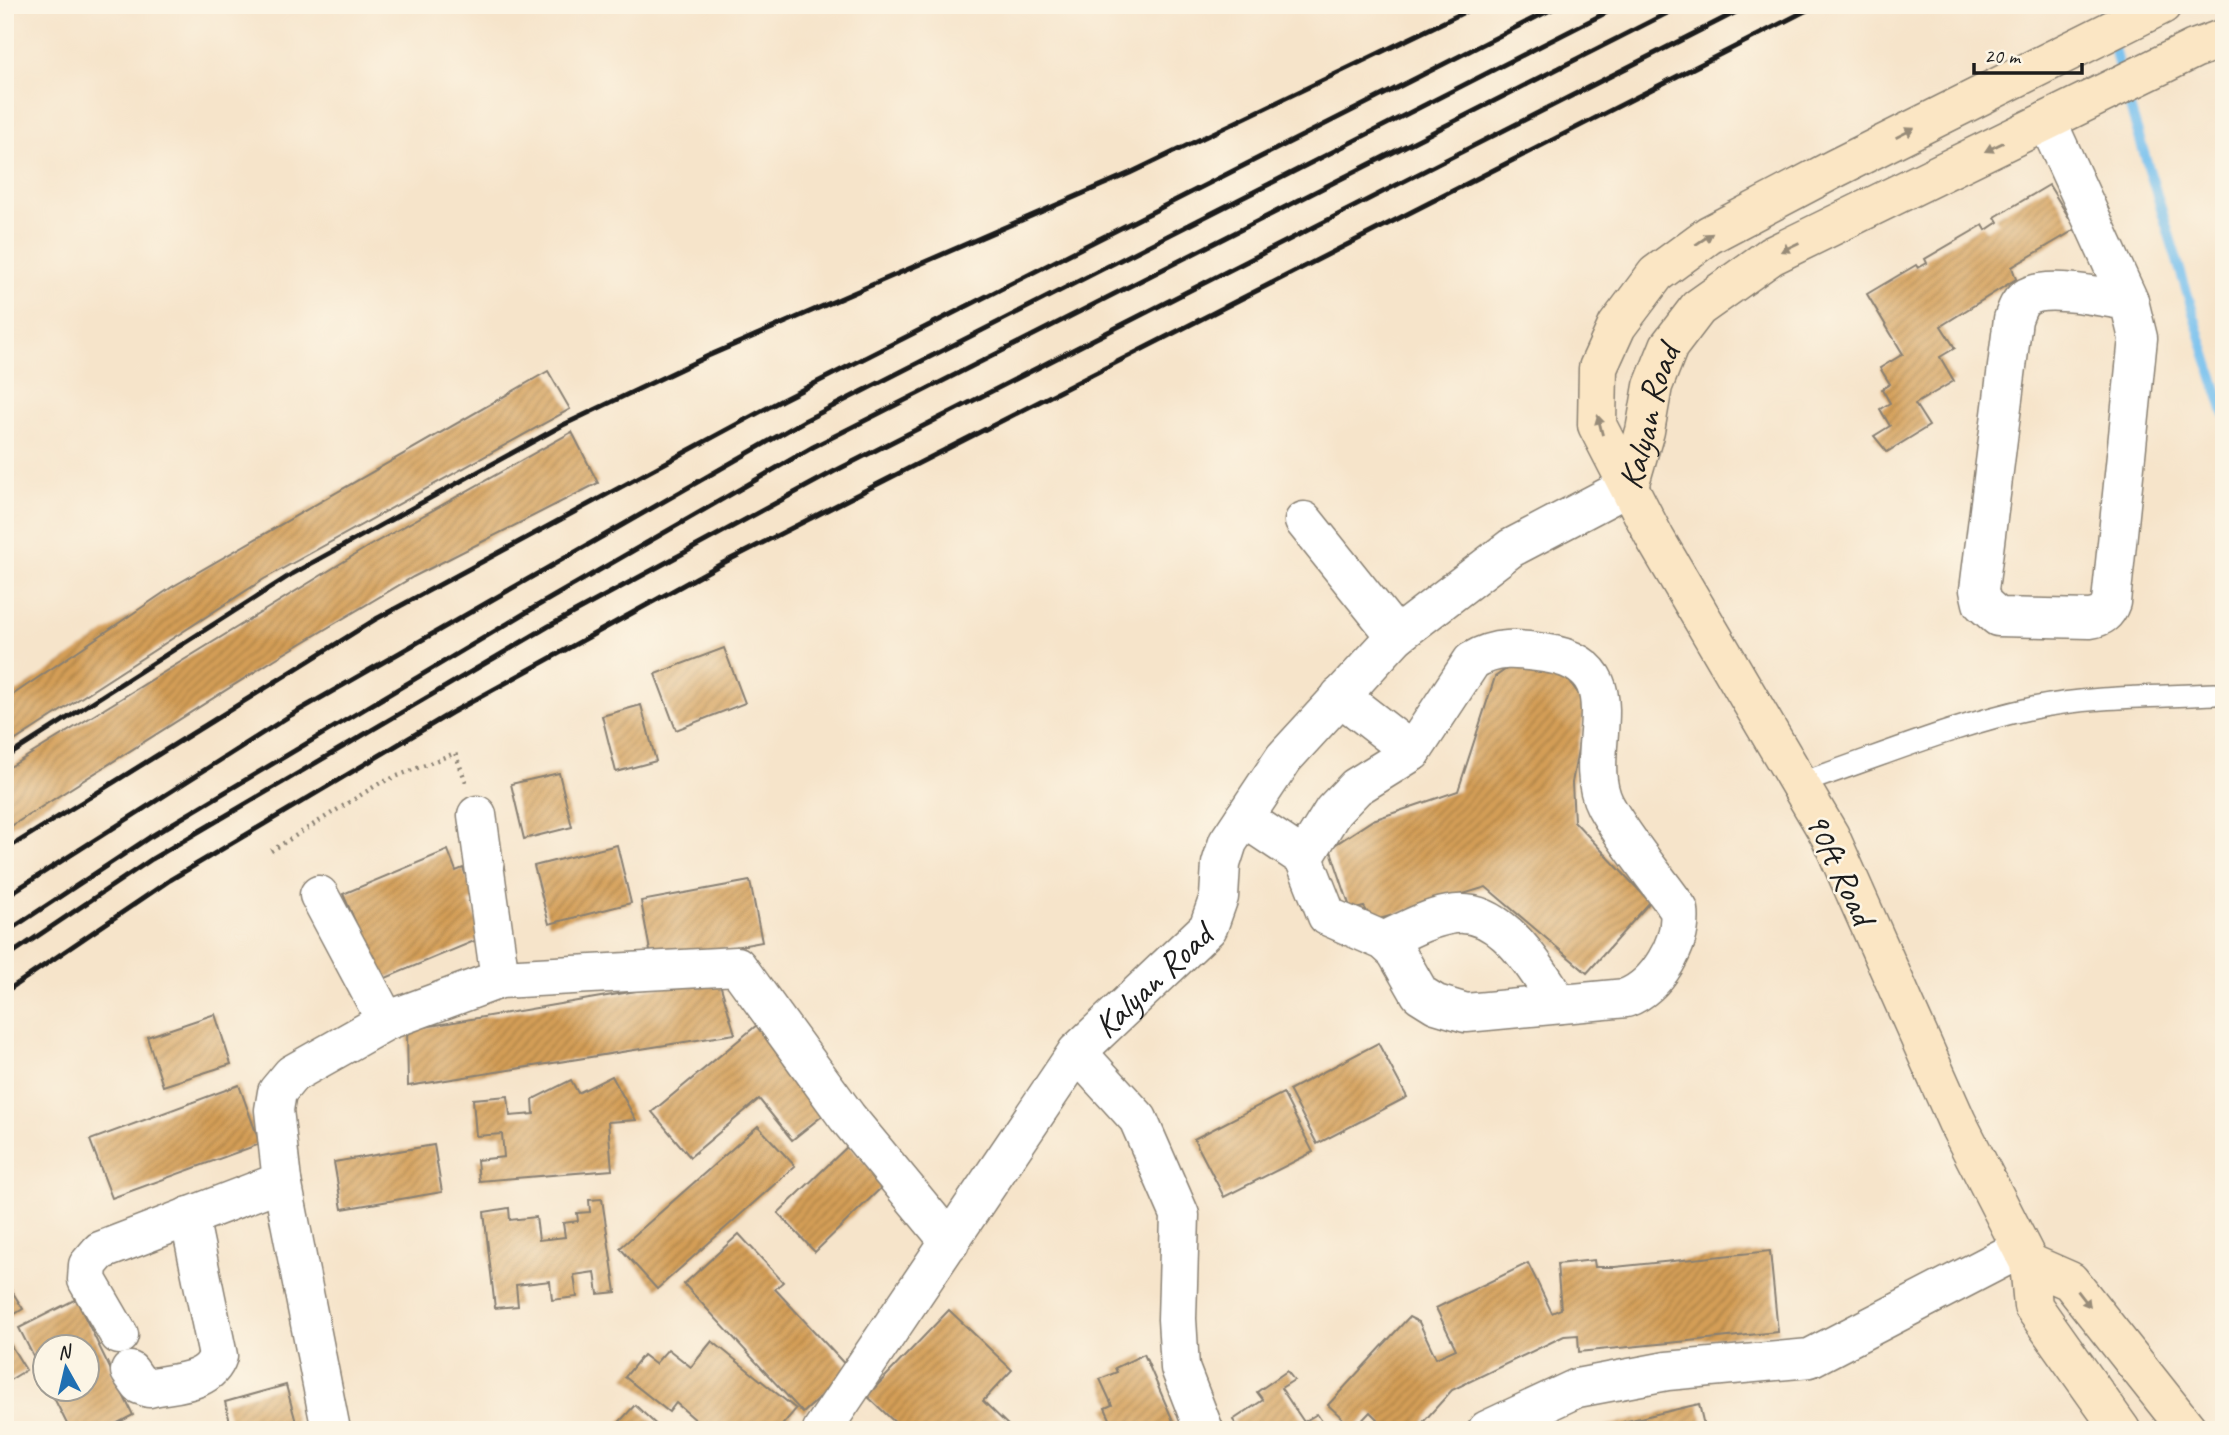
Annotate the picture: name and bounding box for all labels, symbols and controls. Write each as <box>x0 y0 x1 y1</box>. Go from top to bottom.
scale bar <box>1974 32 2082 76</box>
text: 20 m <box>1984 43 2022 69</box>
one-way arrow <box>1895 128 1915 139</box>
one-way arrow <box>1984 141 2004 153</box>
one-way arrow <box>1694 233 1714 246</box>
one-way arrow <box>1780 241 1800 253</box>
street label: Kalyan Road <box>1607 333 1692 494</box>
one-way arrow <box>1594 413 1605 435</box>
street label: 90ft Road <box>1794 805 1888 936</box>
street label: Kalyan Road <box>1084 910 1225 1047</box>
one-way arrow <box>2077 1289 2092 1307</box>
north arrow <box>32 1334 102 1404</box>
text: N <box>56 1339 74 1365</box>

